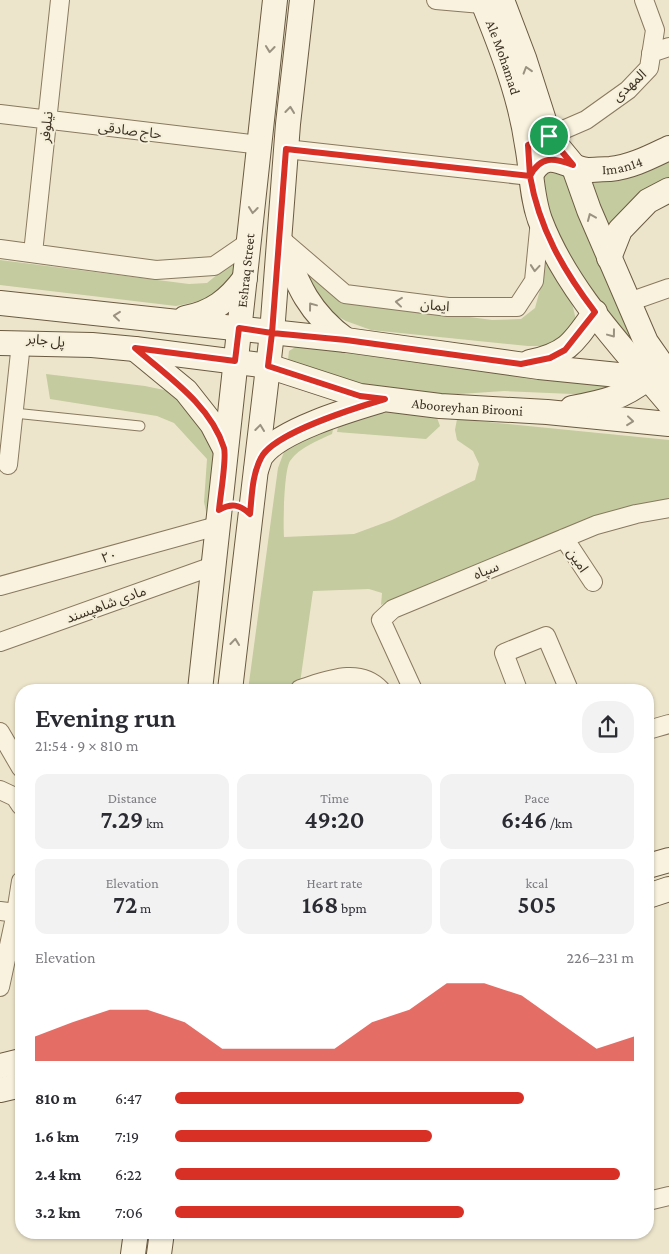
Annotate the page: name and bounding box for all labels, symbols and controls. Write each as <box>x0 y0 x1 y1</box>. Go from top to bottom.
street label: Ale Mohamad <box>483 17 524 97</box>
one-way arrow <box>265 45 276 53</box>
one-way arrow <box>523 66 533 75</box>
street label: المهدی <box>609 66 650 105</box>
one-way arrow <box>284 105 295 113</box>
street label: نیلوفر <box>36 110 57 145</box>
pin <box>528 115 570 157</box>
street label: حاج صادقی <box>97 118 163 145</box>
icon: arrive <box>535 122 563 150</box>
street label: Iman14 <box>602 153 645 177</box>
one-way arrow <box>248 206 259 214</box>
one-way arrow <box>587 213 598 222</box>
street label: Eshraq Street <box>234 232 258 308</box>
one-way arrow <box>530 264 541 272</box>
street label: ایمان <box>420 296 450 315</box>
one-way arrow <box>395 297 403 308</box>
one-way arrow <box>308 303 317 312</box>
one-way arrow <box>112 311 120 322</box>
one-way arrow <box>606 328 615 338</box>
street label: پل جابر <box>25 330 66 352</box>
street label: Abooreyhan Birooni <box>411 395 524 419</box>
one-way arrow <box>626 415 634 426</box>
one-way arrow <box>254 424 265 432</box>
street label: امین <box>563 545 592 576</box>
street label: ۲۰ <box>99 546 119 566</box>
street label: سپاه <box>471 558 502 584</box>
street label: مادی شاهپسند <box>64 582 149 628</box>
one-way arrow <box>229 637 240 645</box>
button: share <box>582 701 634 753</box>
text: Evening run <box>35 702 176 733</box>
text: 21:54 · 9 × 810 m <box>35 737 139 754</box>
text: Distance <box>108 790 157 806</box>
text: Time <box>320 790 349 806</box>
text: Pace <box>524 790 549 806</box>
text: 7.29 <box>100 806 143 833</box>
text: 49:20 <box>304 806 365 833</box>
text: 6:46 <box>501 806 547 833</box>
text: km <box>143 815 164 831</box>
text: /km <box>547 815 573 831</box>
text: Elevation <box>106 875 159 891</box>
text: Heart rate <box>307 875 362 891</box>
text: kcal <box>526 875 548 891</box>
text: 72 <box>113 891 137 918</box>
text: 168 <box>302 891 338 918</box>
text: 505 <box>517 891 556 918</box>
text: m <box>137 900 151 916</box>
text: bpm <box>338 900 367 916</box>
text: Elevation <box>35 949 96 966</box>
text: 226–231 m <box>567 949 634 966</box>
text: 810 m <box>35 1090 77 1107</box>
text: 6:47 <box>115 1090 142 1107</box>
text: 1.6 km <box>35 1128 79 1145</box>
text: 7:19 <box>115 1128 139 1145</box>
text: 2.4 km <box>35 1166 81 1183</box>
text: 6:22 <box>115 1166 142 1183</box>
text: 3.2 km <box>35 1204 81 1221</box>
text: 7:06 <box>115 1204 143 1221</box>

